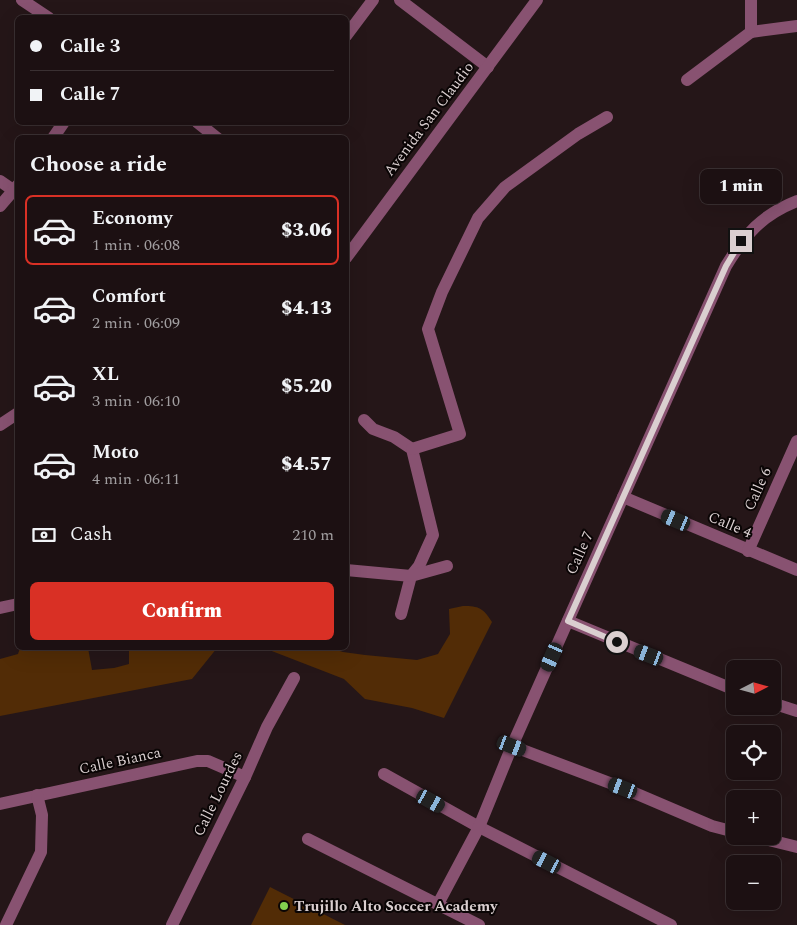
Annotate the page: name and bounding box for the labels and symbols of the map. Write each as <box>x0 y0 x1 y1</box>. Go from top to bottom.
street label: Avenida San Claudio <box>378 57 480 181</box>
callout: 1 min <box>700 168 782 204</box>
route end <box>730 230 752 252</box>
street label: Calle 6 <box>738 463 778 514</box>
street label: Calle 4 <box>705 506 756 545</box>
car <box>659 507 692 533</box>
street label: Calle 7 <box>560 528 600 578</box>
route start <box>606 631 628 653</box>
car <box>539 640 564 674</box>
car <box>632 643 665 667</box>
north arrow <box>726 660 781 715</box>
car <box>495 734 528 758</box>
street label: Calle Bianca <box>77 741 164 781</box>
street label: Calle Lourdes <box>187 748 249 840</box>
car <box>606 776 639 800</box>
car <box>414 787 447 815</box>
car <box>530 849 563 875</box>
place label: Trujillo Alto Soccer Academy <box>294 895 498 918</box>
marker: Trujillo Alto Soccer Academy <box>278 900 290 912</box>

